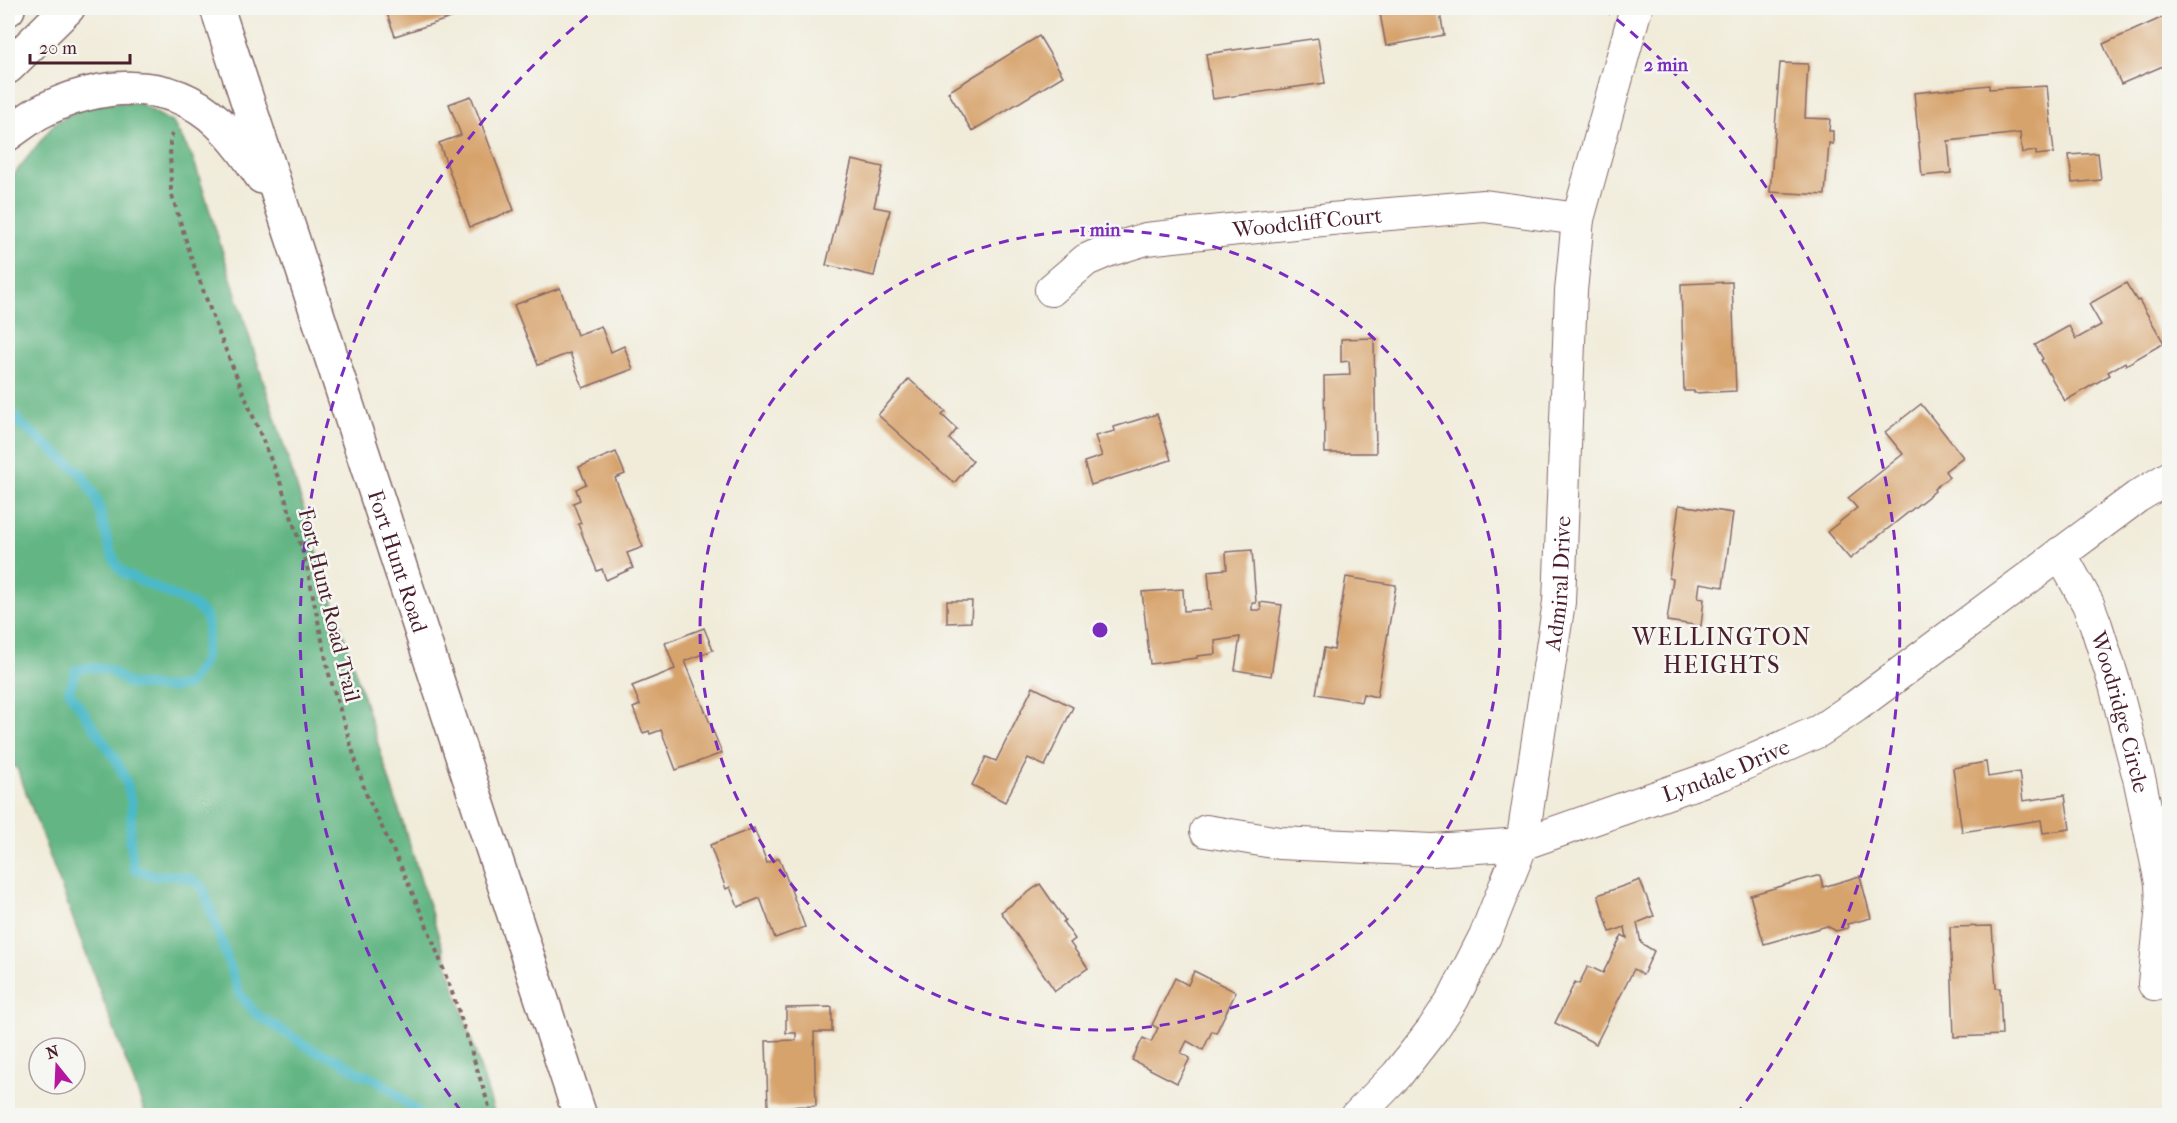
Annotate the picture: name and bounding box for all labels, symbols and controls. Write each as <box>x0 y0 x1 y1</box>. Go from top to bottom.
scale bar <box>30 27 130 65</box>
text: 20 m <box>39 38 77 59</box>
text: 2 min <box>1644 55 1688 76</box>
street label: Woodcliff Court <box>1230 203 1383 244</box>
text: 1 min <box>1079 220 1121 241</box>
street label: Fort Hunt Road <box>362 487 433 637</box>
street label: Fort Hunt Road Trail <box>292 506 366 705</box>
street label: Admiral Drive <box>1540 515 1576 654</box>
centre of rings <box>1090 620 1110 640</box>
district label: WELLINGTON HEIGHTS <box>1631 623 1812 679</box>
street label: Woodridge Circle <box>2085 627 2154 795</box>
street label: Lyndale Drive <box>1659 734 1794 808</box>
north arrow <box>27 1036 87 1096</box>
text: N <box>44 1041 62 1063</box>

